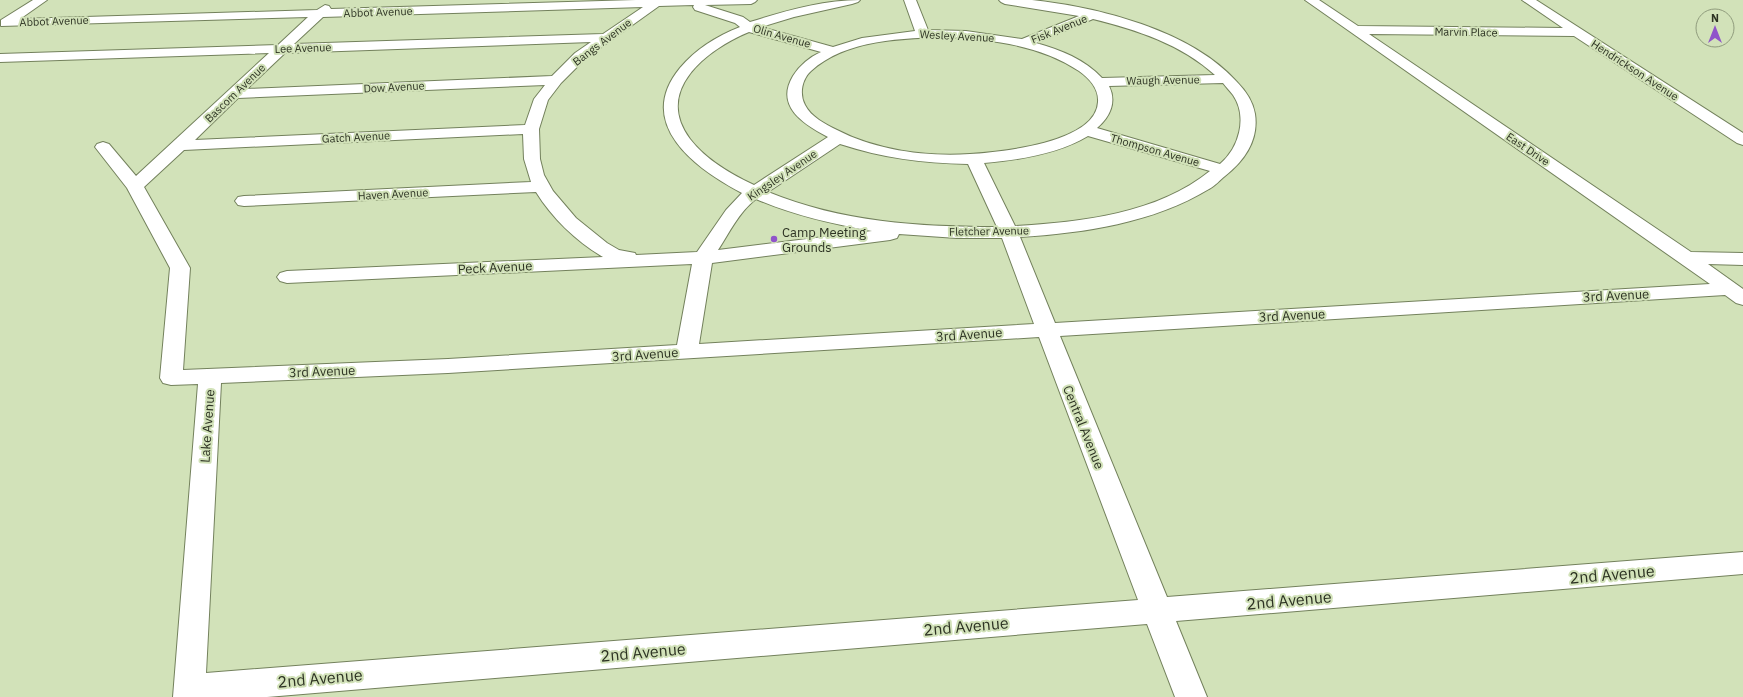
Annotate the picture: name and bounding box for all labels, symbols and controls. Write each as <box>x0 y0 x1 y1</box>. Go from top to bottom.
street label: Abbot Avenue <box>343 4 413 20</box>
north arrow <box>1695 8 1735 48</box>
street label: Fisk Avenue <box>1029 11 1089 47</box>
text: N <box>1711 11 1719 25</box>
street label: Abbot Avenue <box>19 13 89 29</box>
street label: Bangs Avenue <box>570 15 634 69</box>
street label: Olin Avenue <box>752 21 812 51</box>
street label: Marvin Place <box>1434 24 1498 40</box>
street label: Wesley Avenue <box>919 27 995 45</box>
street label: Hendrickson Avenue <box>1589 36 1681 104</box>
street label: Lee Avenue <box>274 40 332 56</box>
street label: Bascom Avenue <box>202 61 268 125</box>
street label: Waugh Avenue <box>1126 72 1200 88</box>
street label: Dow Avenue <box>363 78 425 96</box>
street label: Gatch Avenue <box>321 128 391 146</box>
street label: East Drive <box>1504 129 1552 169</box>
street label: Thompson Avenue <box>1109 131 1201 169</box>
street label: Kingsley Avenue <box>745 147 819 203</box>
street label: Haven Avenue <box>357 185 429 203</box>
street label: Fletcher Avenue <box>949 223 1029 239</box>
place label: Camp Meeting Grounds <box>782 224 866 256</box>
marker: Camp Meeting Grounds <box>769 234 779 244</box>
street label: Peck Avenue <box>457 257 533 278</box>
street label: 3rd Avenue <box>1582 285 1650 306</box>
street label: 3rd Avenue <box>1258 305 1326 326</box>
street label: 3rd Avenue <box>935 324 1003 345</box>
street label: 3rd Avenue <box>611 344 679 365</box>
street label: 3rd Avenue <box>288 362 356 381</box>
street label: Central Avenue <box>1059 383 1108 472</box>
street label: Lake Avenue <box>196 389 219 463</box>
street label: 2nd Avenue <box>1569 560 1656 588</box>
street label: 2nd Avenue <box>1246 586 1333 614</box>
street label: 2nd Avenue <box>923 612 1010 640</box>
street label: 2nd Avenue <box>600 638 687 666</box>
street label: 2nd Avenue <box>277 664 364 692</box>

